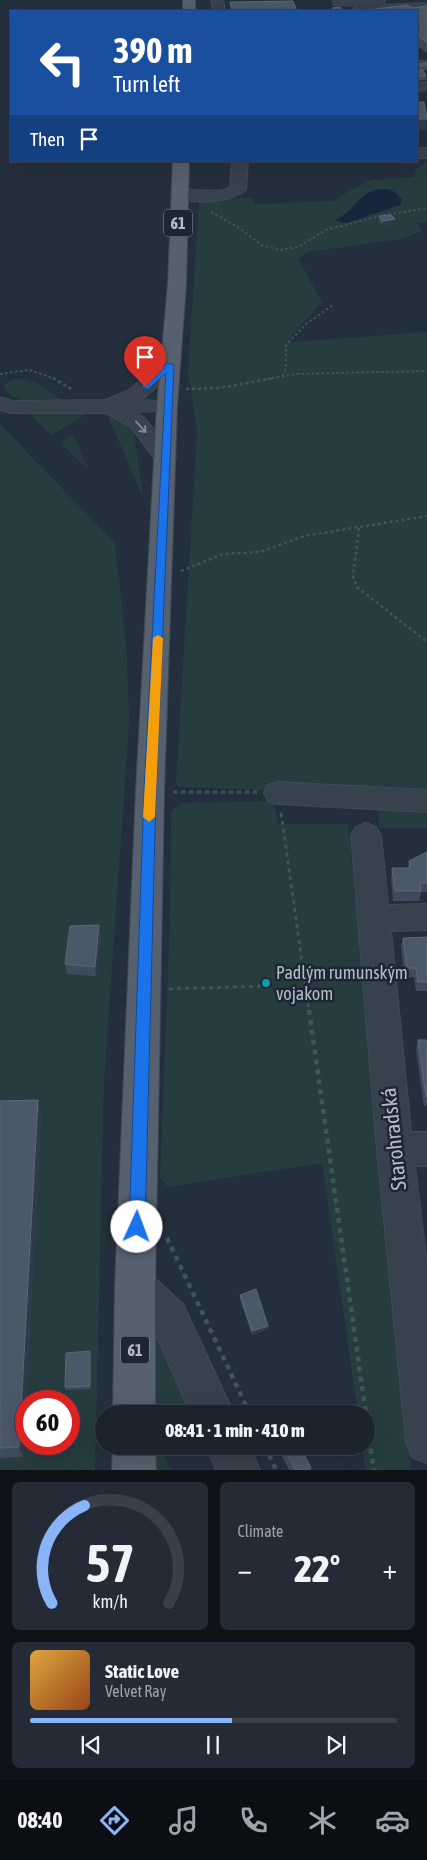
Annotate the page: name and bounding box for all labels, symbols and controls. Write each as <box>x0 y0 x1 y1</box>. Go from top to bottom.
icon: left <box>30 30 95 95</box>
text: 390 m <box>113 30 192 70</box>
text: Turn left <box>113 71 180 97</box>
icon: arrive <box>75 125 103 153</box>
text: Then <box>30 128 65 150</box>
road number: 61 <box>164 210 192 237</box>
pin <box>124 336 166 387</box>
icon: arrive <box>131 343 159 371</box>
one-way arrow <box>135 421 146 434</box>
place label: Padlým rumunským vojakom <box>276 962 408 1004</box>
marker: Padlým rumunským vojakom <box>260 977 272 989</box>
street label: Starohradská <box>376 1087 410 1191</box>
position arrow <box>110 1200 162 1252</box>
road number: 61 <box>121 1336 149 1364</box>
speed limit sign: 60 <box>15 1390 80 1455</box>
text: 08:41 · 1 min · 410 m <box>165 1419 305 1441</box>
text: Climate <box>238 1522 283 1540</box>
text: 57 <box>85 1533 134 1593</box>
text: 22° <box>294 1547 340 1590</box>
text: − <box>238 1553 252 1585</box>
text: + <box>382 1553 397 1585</box>
text: km/h <box>92 1591 127 1612</box>
text: Static Love <box>105 1660 179 1682</box>
text: Velvet Ray <box>105 1682 166 1700</box>
icon: previous <box>77 1731 105 1759</box>
icon: pause <box>199 1731 227 1759</box>
icon: next <box>322 1731 350 1759</box>
icon: directions <box>97 1803 132 1838</box>
icon: music <box>166 1803 201 1838</box>
icon: phone <box>236 1803 271 1838</box>
icon: climate <box>305 1803 340 1838</box>
icon: car <box>375 1803 410 1838</box>
text: 08:40 <box>17 1807 63 1833</box>

